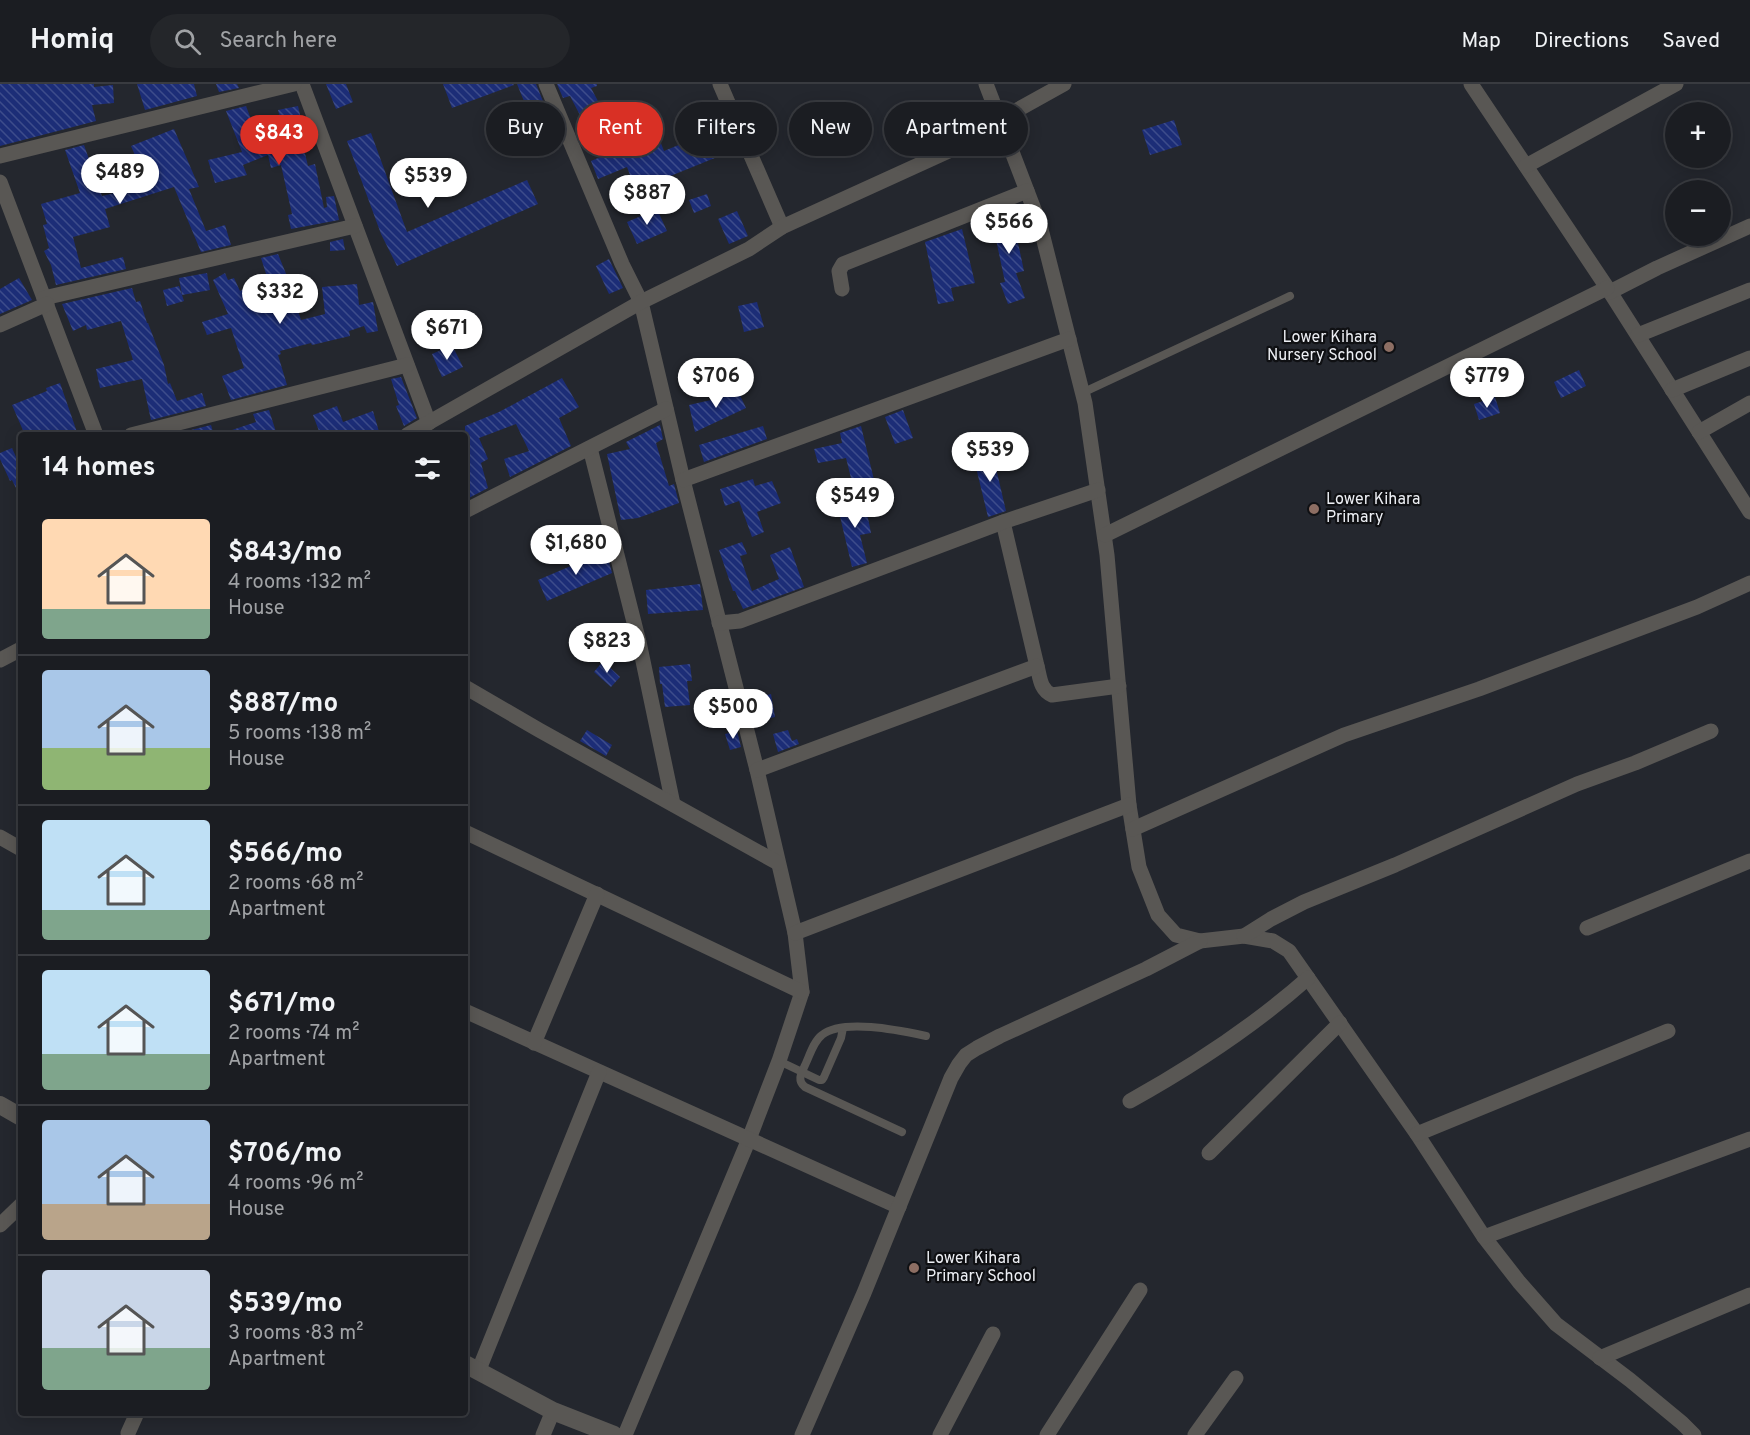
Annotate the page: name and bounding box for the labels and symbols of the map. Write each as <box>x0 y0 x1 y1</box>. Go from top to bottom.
pin: $843 <box>243 115 315 166</box>
pin: $489 <box>84 154 156 205</box>
pin: $539 <box>392 158 464 209</box>
pin: $887 <box>611 175 683 226</box>
pin: $566 <box>973 204 1045 255</box>
pin: $332 <box>244 274 316 325</box>
pin: $671 <box>411 310 483 361</box>
place label: Lower Kihara Nursery School <box>1267 328 1377 366</box>
marker: Lower Kihara Nursery School <box>1382 340 1396 354</box>
pin: $706 <box>680 358 752 409</box>
pin: $779 <box>1451 358 1523 409</box>
pin: $539 <box>954 432 1026 483</box>
pin: $549 <box>819 478 891 529</box>
place label: Lower Kihara Primary <box>1326 490 1420 528</box>
marker: Lower Kihara Primary <box>1307 502 1321 516</box>
pin: $1,680 <box>527 525 625 576</box>
pin: $823 <box>571 623 643 674</box>
pin: $500 <box>697 689 769 740</box>
place label: Lower Kihara Primary School <box>926 1249 1036 1287</box>
marker: Lower Kihara Primary School <box>907 1261 921 1275</box>

